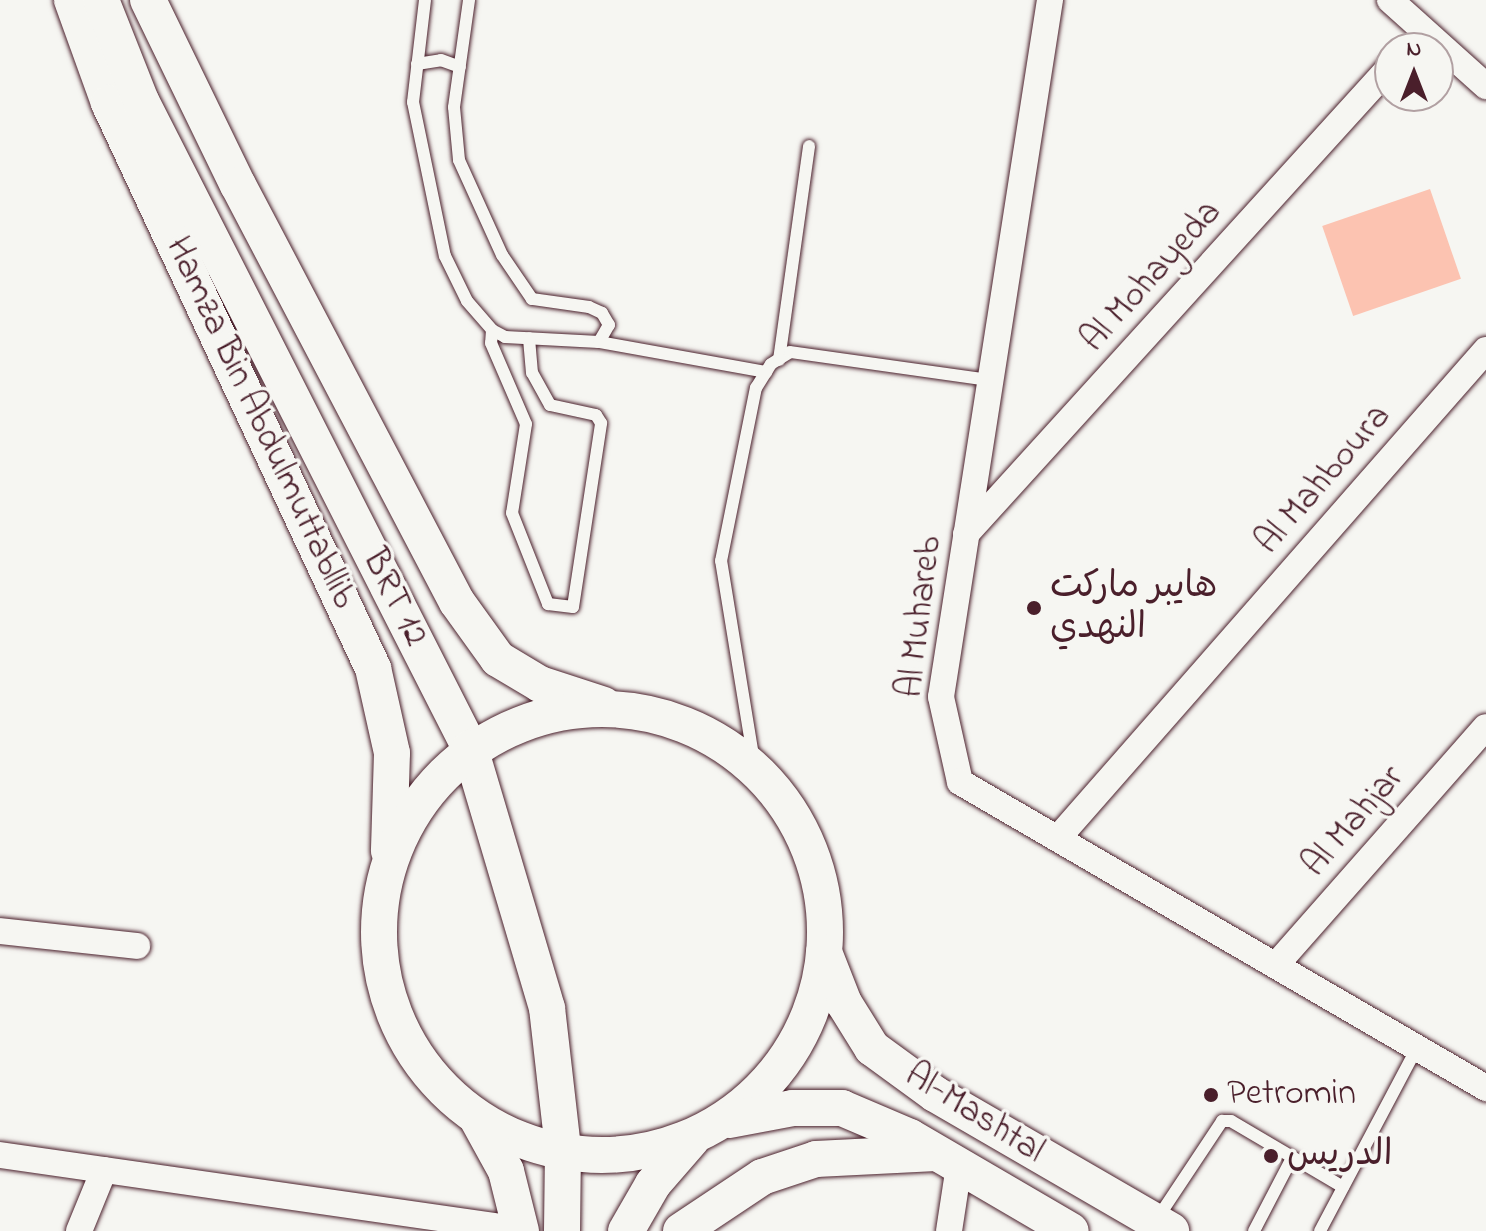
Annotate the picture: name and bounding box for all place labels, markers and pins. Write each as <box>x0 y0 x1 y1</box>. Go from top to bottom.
place label: هايبر ماركت النهدي <box>1050 565 1217 650</box>
marker: هايبر ماركت النهدي <box>1025 599 1043 617</box>
place label: Petromin <box>1227 1073 1356 1117</box>
marker: Petromin <box>1202 1086 1220 1104</box>
place label: الدريس <box>1287 1134 1393 1178</box>
marker: الدريس <box>1262 1147 1280 1165</box>

